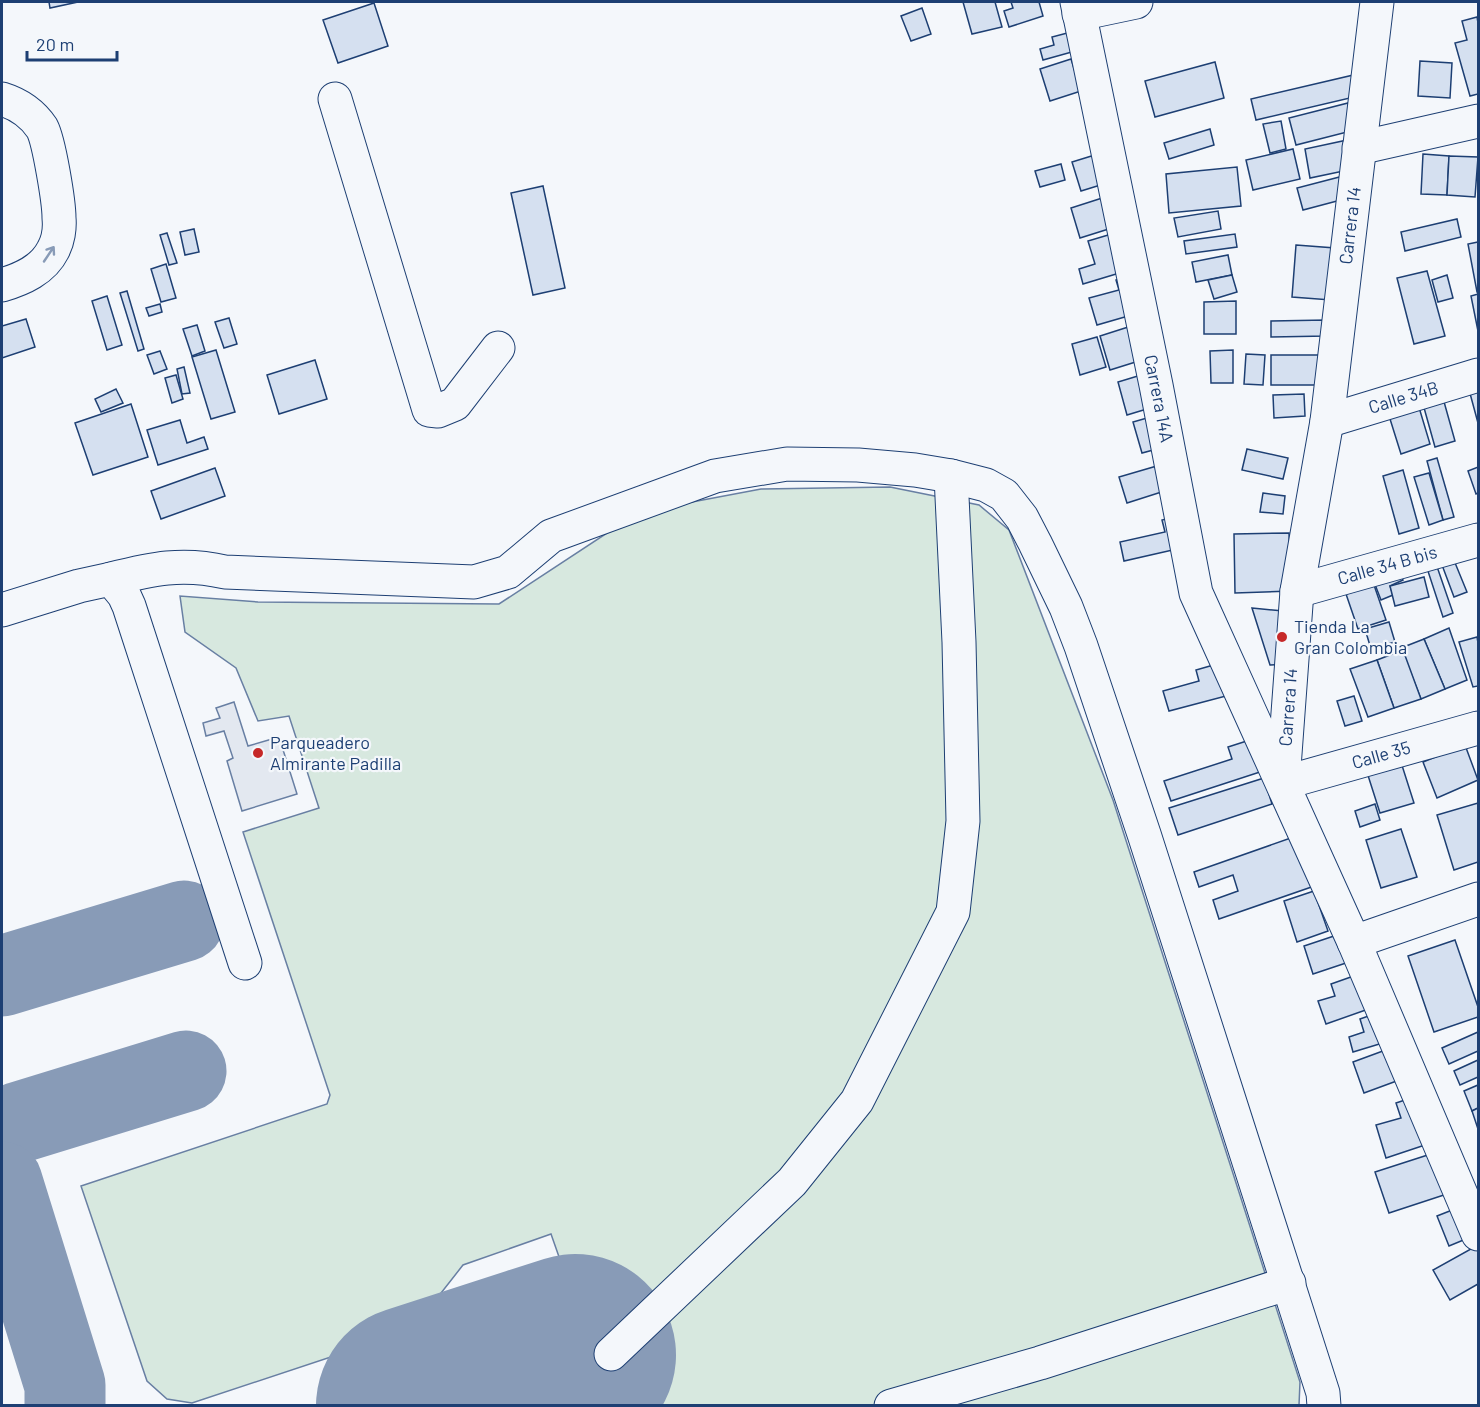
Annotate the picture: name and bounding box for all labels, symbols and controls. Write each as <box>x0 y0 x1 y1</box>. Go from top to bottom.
scale bar <box>27 24 117 62</box>
text: 20 m <box>36 33 74 55</box>
street label: Carrera 14 <box>1334 185 1365 266</box>
one-way arrow <box>43 247 55 263</box>
street label: Carrera 14A <box>1140 353 1179 444</box>
street label: Calle 34B <box>1366 376 1441 418</box>
street label: Calle 34 B bis <box>1335 540 1439 589</box>
place label: Tienda La Gran Colombia <box>1294 615 1407 658</box>
marker: Tienda La Gran Colombia <box>1275 630 1289 644</box>
street label: Carrera 14 <box>1274 667 1301 747</box>
place label: Parqueadero Almirante Padilla <box>270 731 401 774</box>
street label: Calle 35 <box>1349 736 1413 773</box>
marker: Parqueadero Almirante Padilla <box>251 746 265 760</box>

